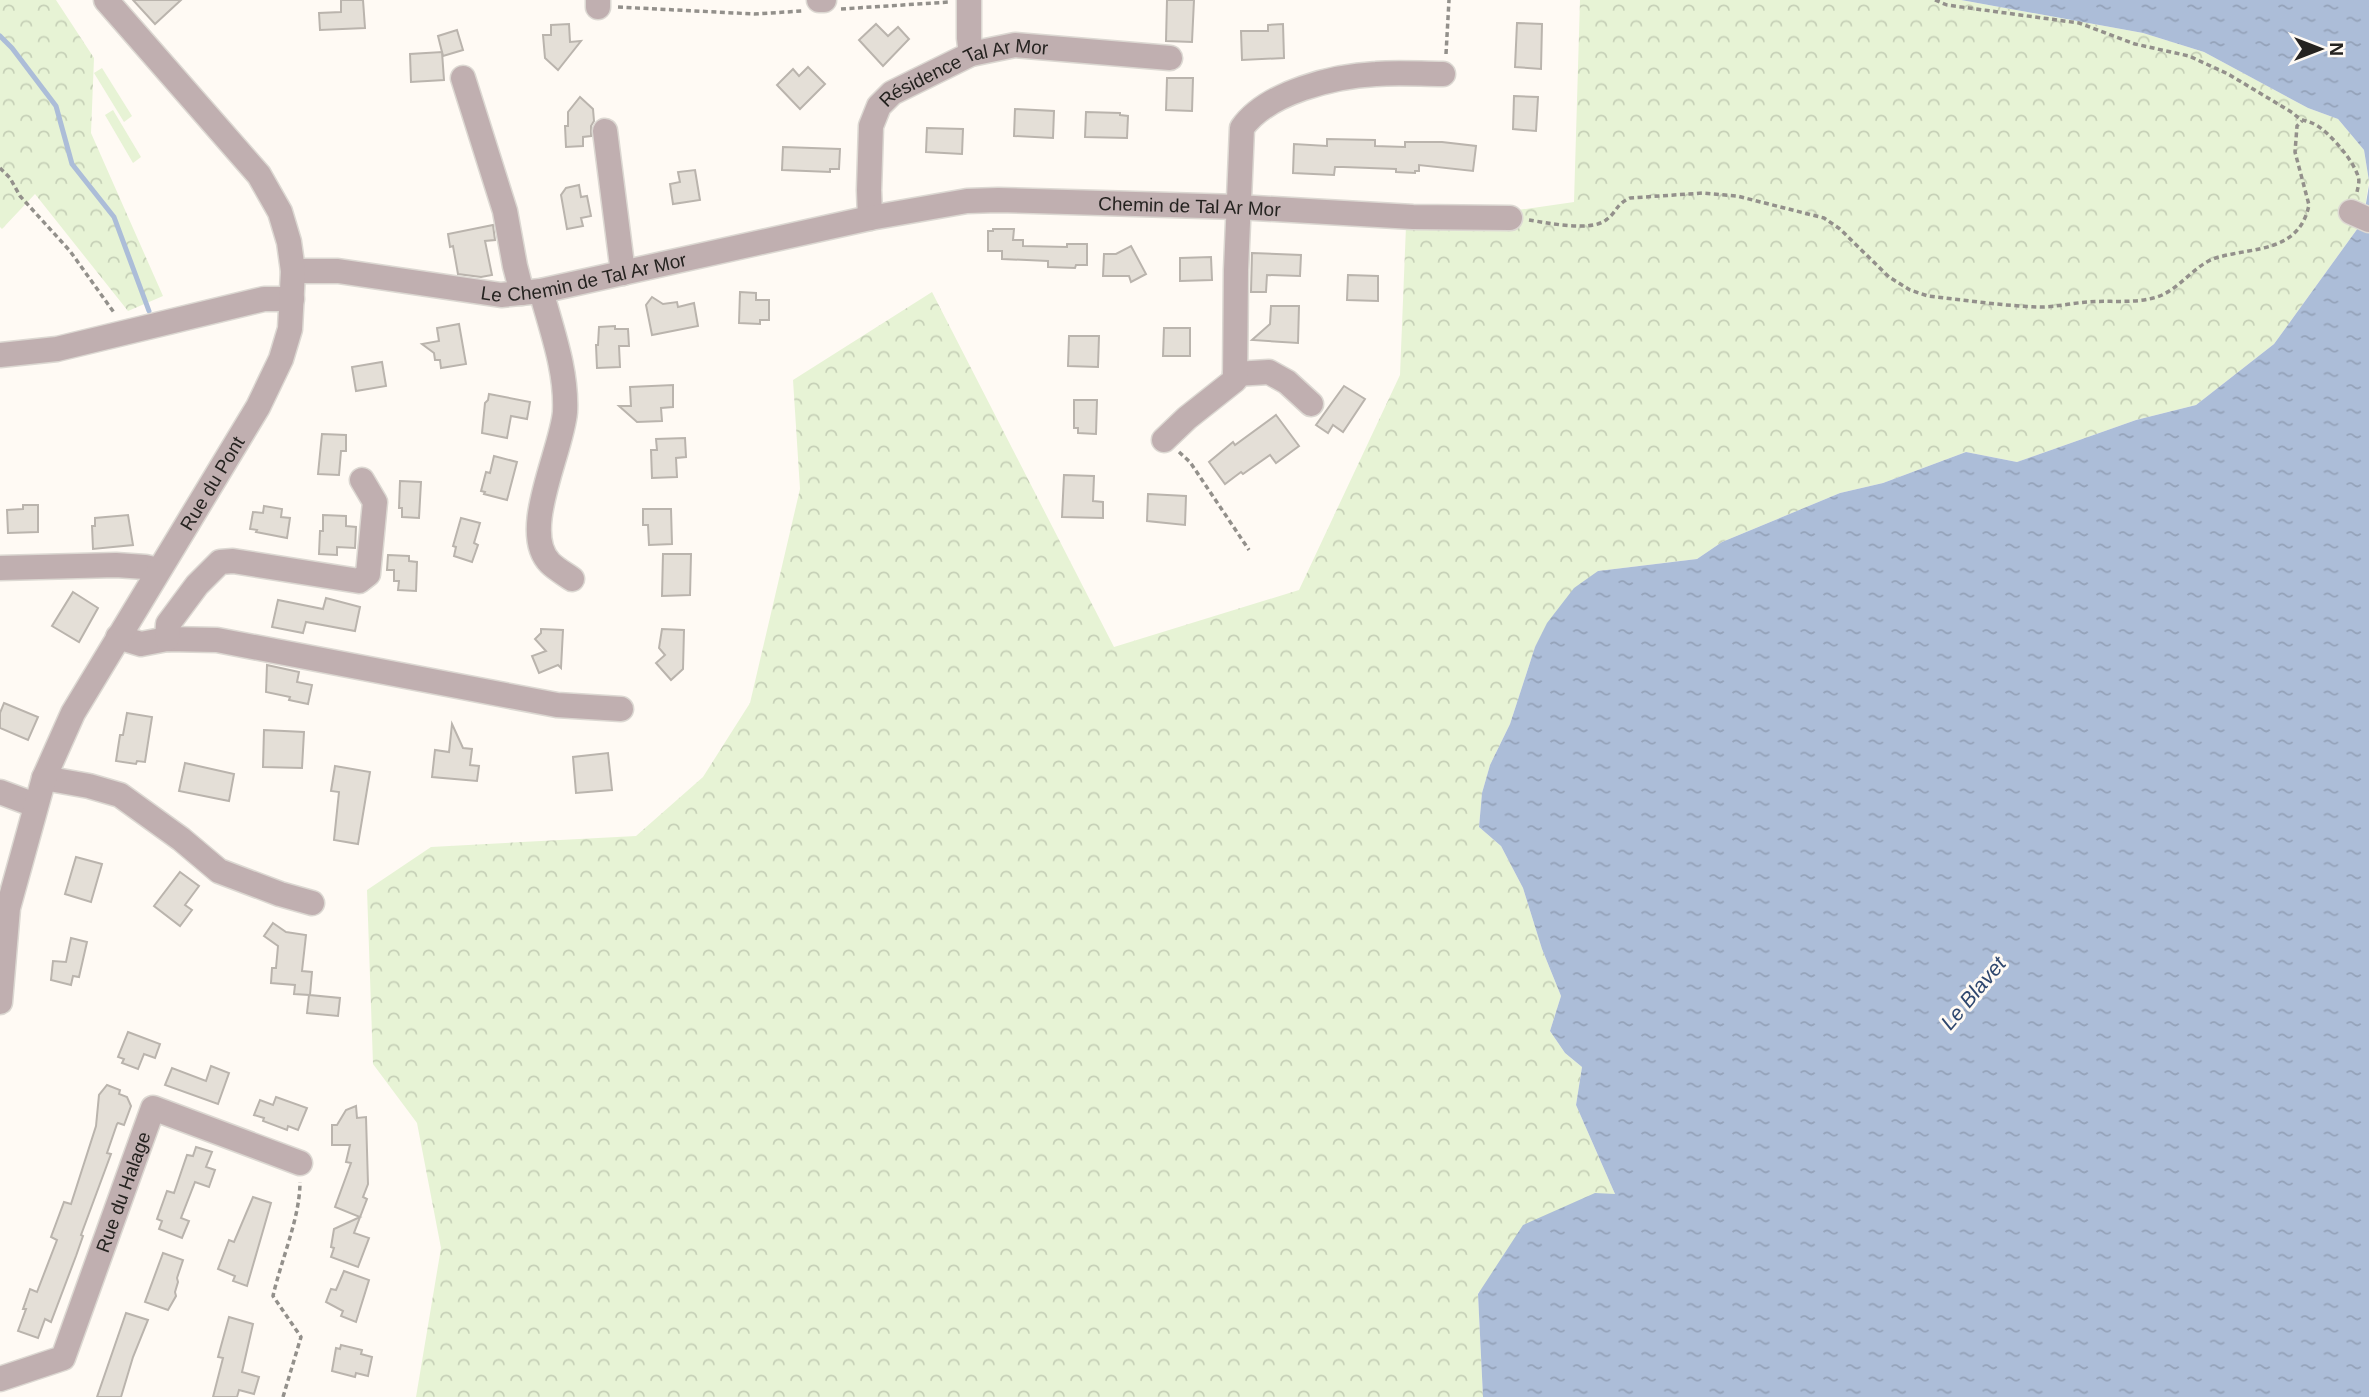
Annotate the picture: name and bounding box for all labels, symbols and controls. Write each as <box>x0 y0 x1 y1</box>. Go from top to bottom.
north arrow <box>2285 14 2355 84</box>
street label: Résidence Tal Ar Mor <box>875 35 1050 110</box>
text: N <box>2326 42 2347 56</box>
street label: Chemin de Tal Ar Mor <box>1098 192 1282 220</box>
street label: Le Chemin de Tal Ar Mor <box>479 248 689 306</box>
street label: Rue du Pont <box>176 432 249 534</box>
water label: Le Blavet <box>1936 951 2011 1034</box>
street label: Rue du Halage <box>91 1129 154 1255</box>

